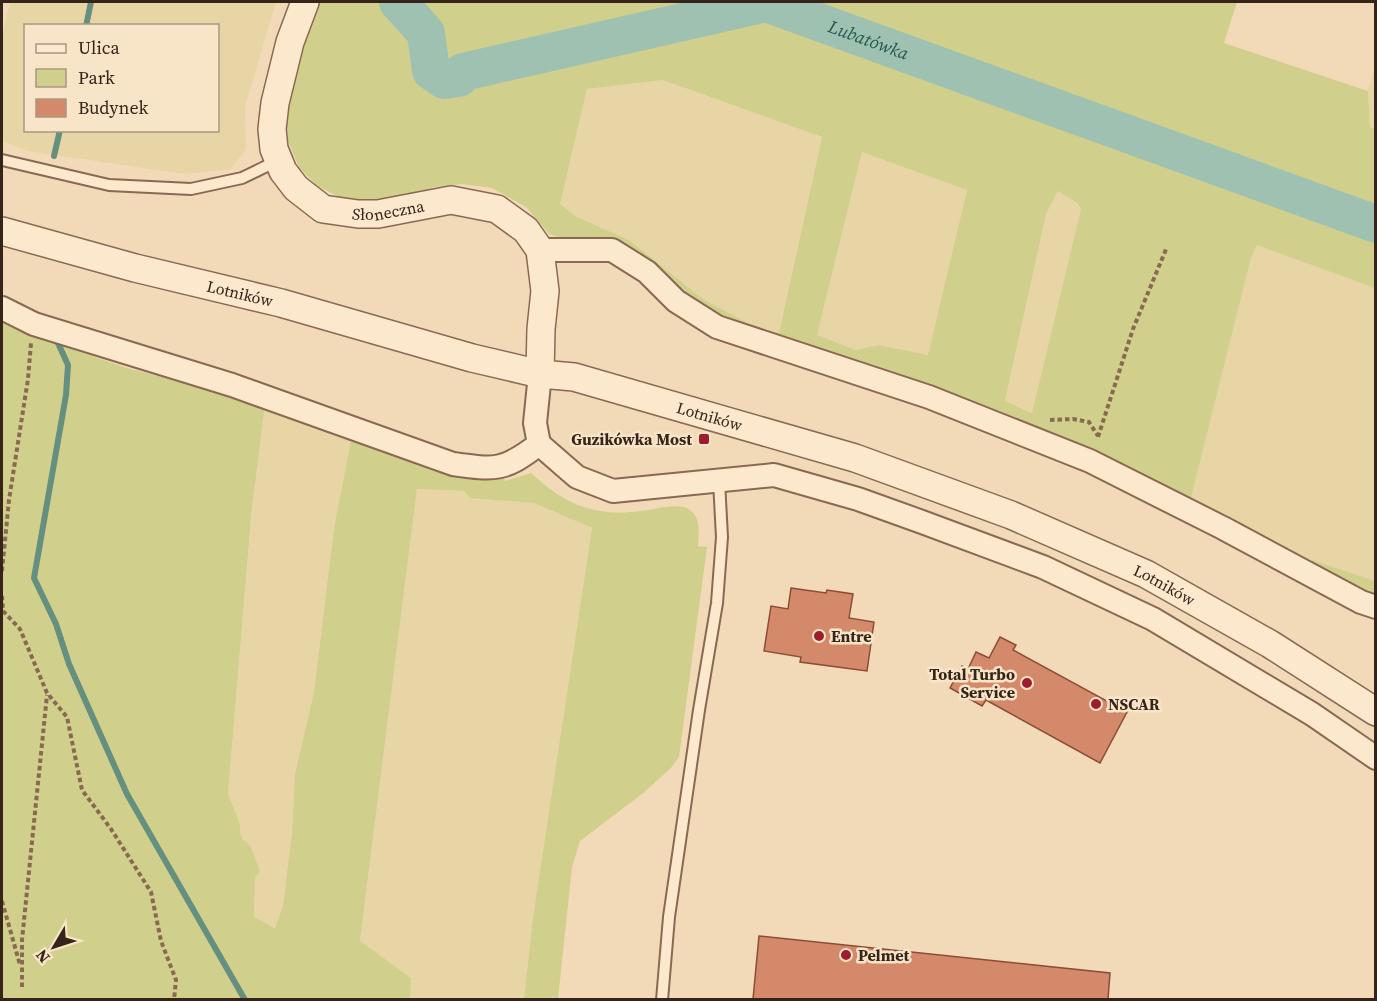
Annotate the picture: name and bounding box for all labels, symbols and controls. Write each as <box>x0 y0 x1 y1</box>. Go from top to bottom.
water label: Lubatówka <box>824 13 913 66</box>
legend <box>24 24 219 132</box>
text: Ulica <box>78 35 121 60</box>
text: Park <box>78 65 115 90</box>
text: Budynek <box>78 95 148 120</box>
street label: Słoneczna <box>351 194 427 226</box>
street label: Lotników <box>205 275 276 312</box>
street label: Lotników <box>674 396 746 436</box>
place label: Guzikówka Most <box>571 428 692 450</box>
marker: Guzikówka Most <box>697 432 711 446</box>
street label: Lotników <box>1130 559 1200 611</box>
place label: Entre <box>831 625 872 647</box>
marker: Entre <box>812 629 826 643</box>
place label: Total Turbo Service <box>929 663 1015 703</box>
marker: Total Turbo Service <box>1020 676 1034 690</box>
place label: NSCAR <box>1108 693 1160 715</box>
marker: NSCAR <box>1089 697 1103 711</box>
north arrow <box>24 917 84 977</box>
place label: Pelmet <box>858 944 910 966</box>
text: N <box>30 945 55 968</box>
marker: Pelmet <box>839 948 853 962</box>

